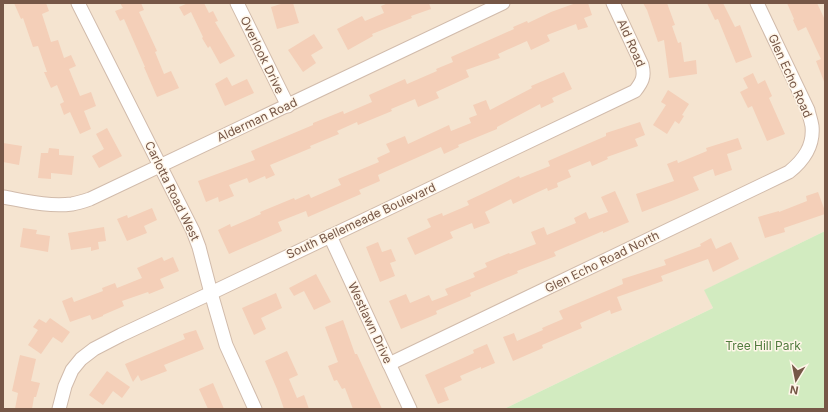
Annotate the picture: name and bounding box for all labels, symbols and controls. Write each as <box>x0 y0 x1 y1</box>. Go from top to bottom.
street label: Overlook Drive <box>237 14 288 96</box>
street label: Ald Road <box>614 17 649 69</box>
street label: Glen Echo Road <box>765 32 816 120</box>
street label: Alderman Road <box>214 94 299 145</box>
street label: Carlotta Road West <box>142 139 203 243</box>
street label: South Bellemeade Boulevard <box>284 179 438 262</box>
street label: Glen Echo Road North <box>542 227 661 296</box>
street label: Westlawn Drive <box>345 280 396 366</box>
park label: Tree Hill Park <box>725 338 801 353</box>
north arrow <box>776 360 816 400</box>
text: N <box>789 382 800 397</box>

